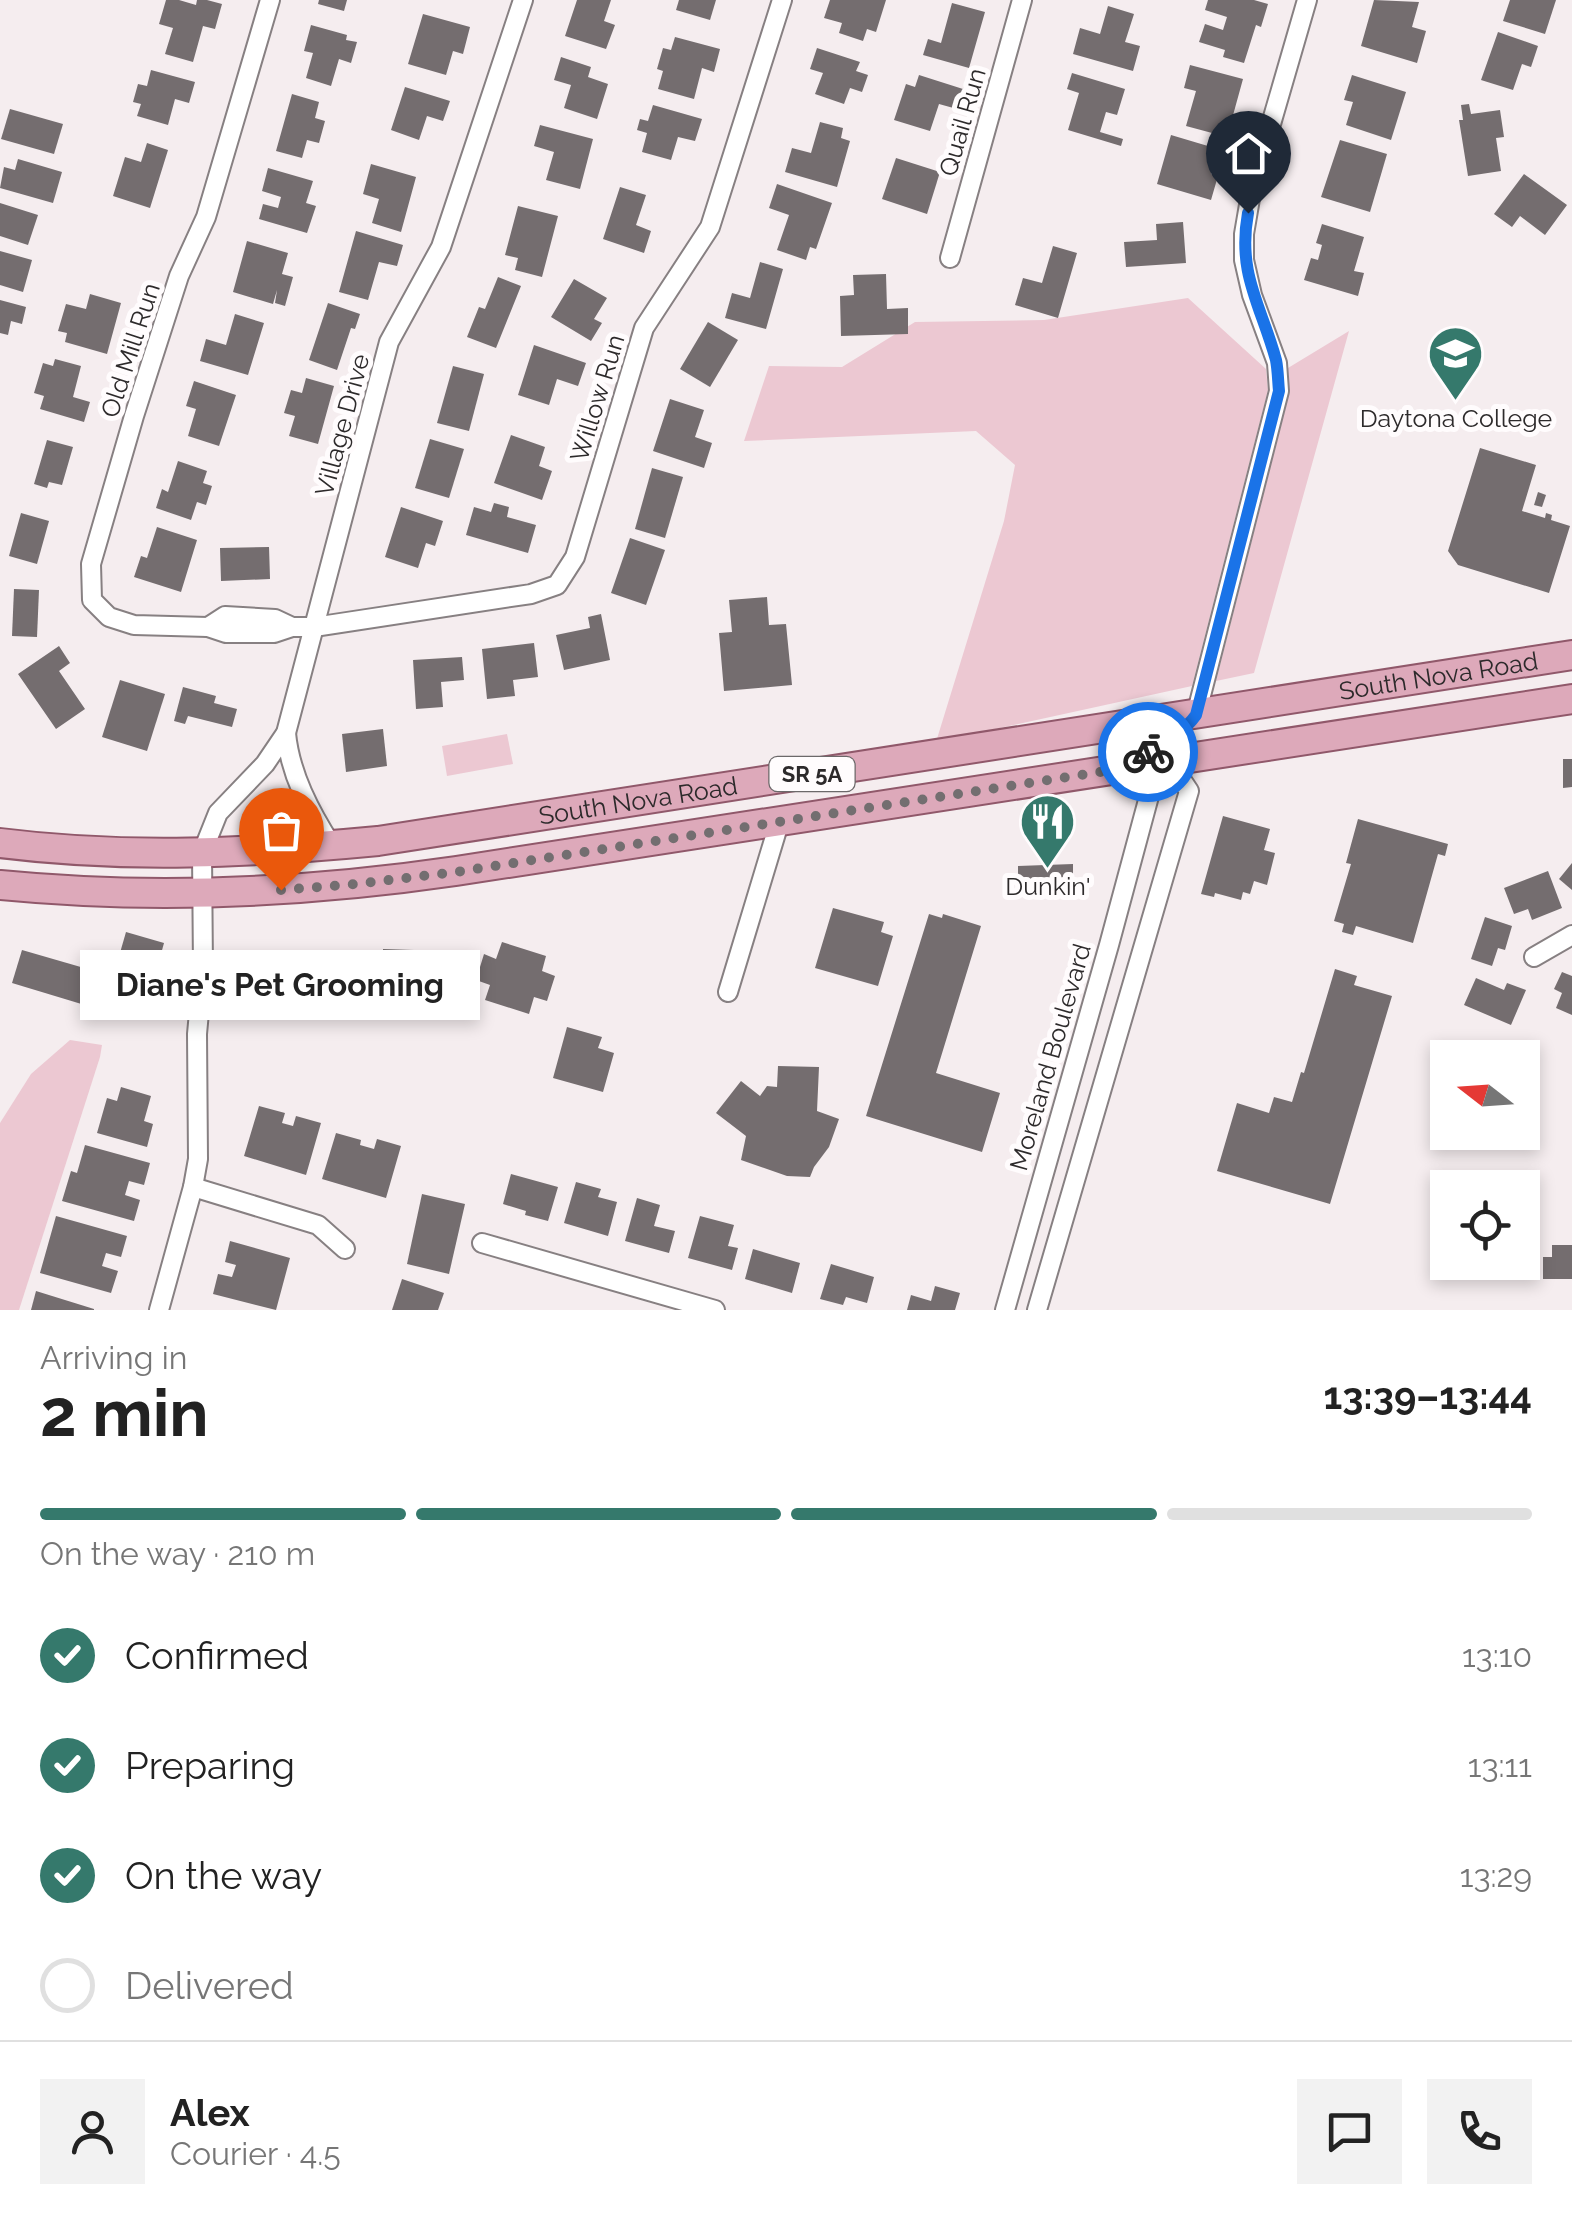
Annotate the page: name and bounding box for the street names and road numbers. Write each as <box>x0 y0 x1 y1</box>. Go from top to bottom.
street label: Quail Run <box>932 65 992 179</box>
street label: Old Mill Run <box>94 279 166 421</box>
street label: Willow Run <box>563 331 631 465</box>
street label: Village Drive <box>309 351 375 499</box>
street label: South Nova Road <box>1337 646 1540 706</box>
road number: SR 5A <box>770 757 854 791</box>
street label: South Nova Road <box>537 770 740 831</box>
street label: Moreland Boulevard <box>1003 940 1097 1174</box>

